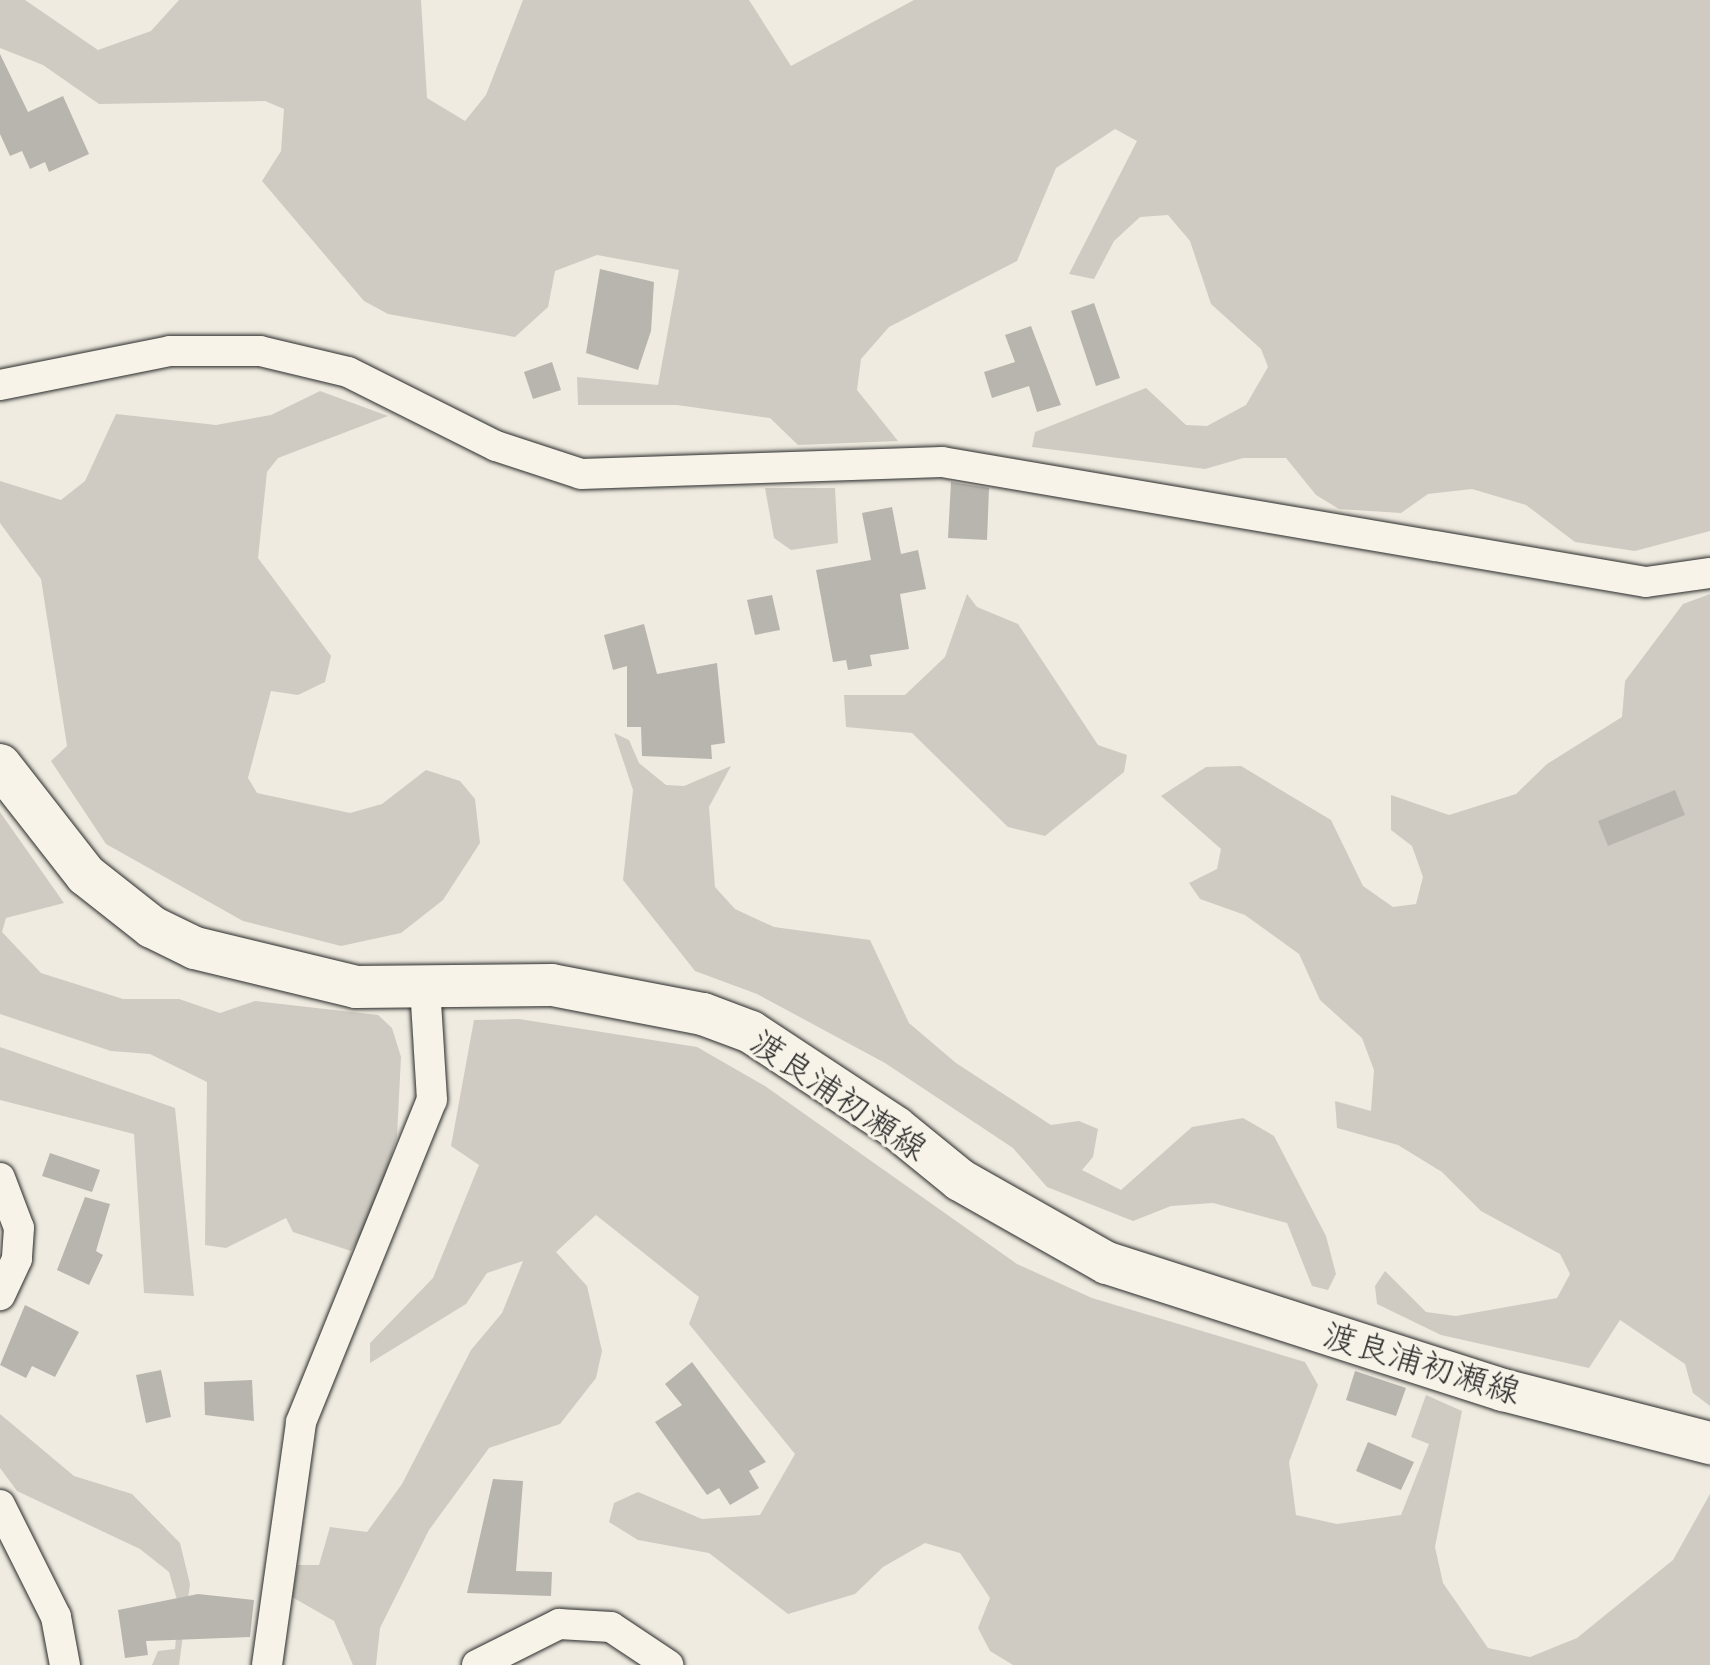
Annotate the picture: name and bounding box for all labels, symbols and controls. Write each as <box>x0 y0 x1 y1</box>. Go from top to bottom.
street label: 渡良浦初瀬線 <box>743 1021 935 1169</box>
street label: 渡良浦初瀬線 <box>1318 1314 1526 1412</box>

